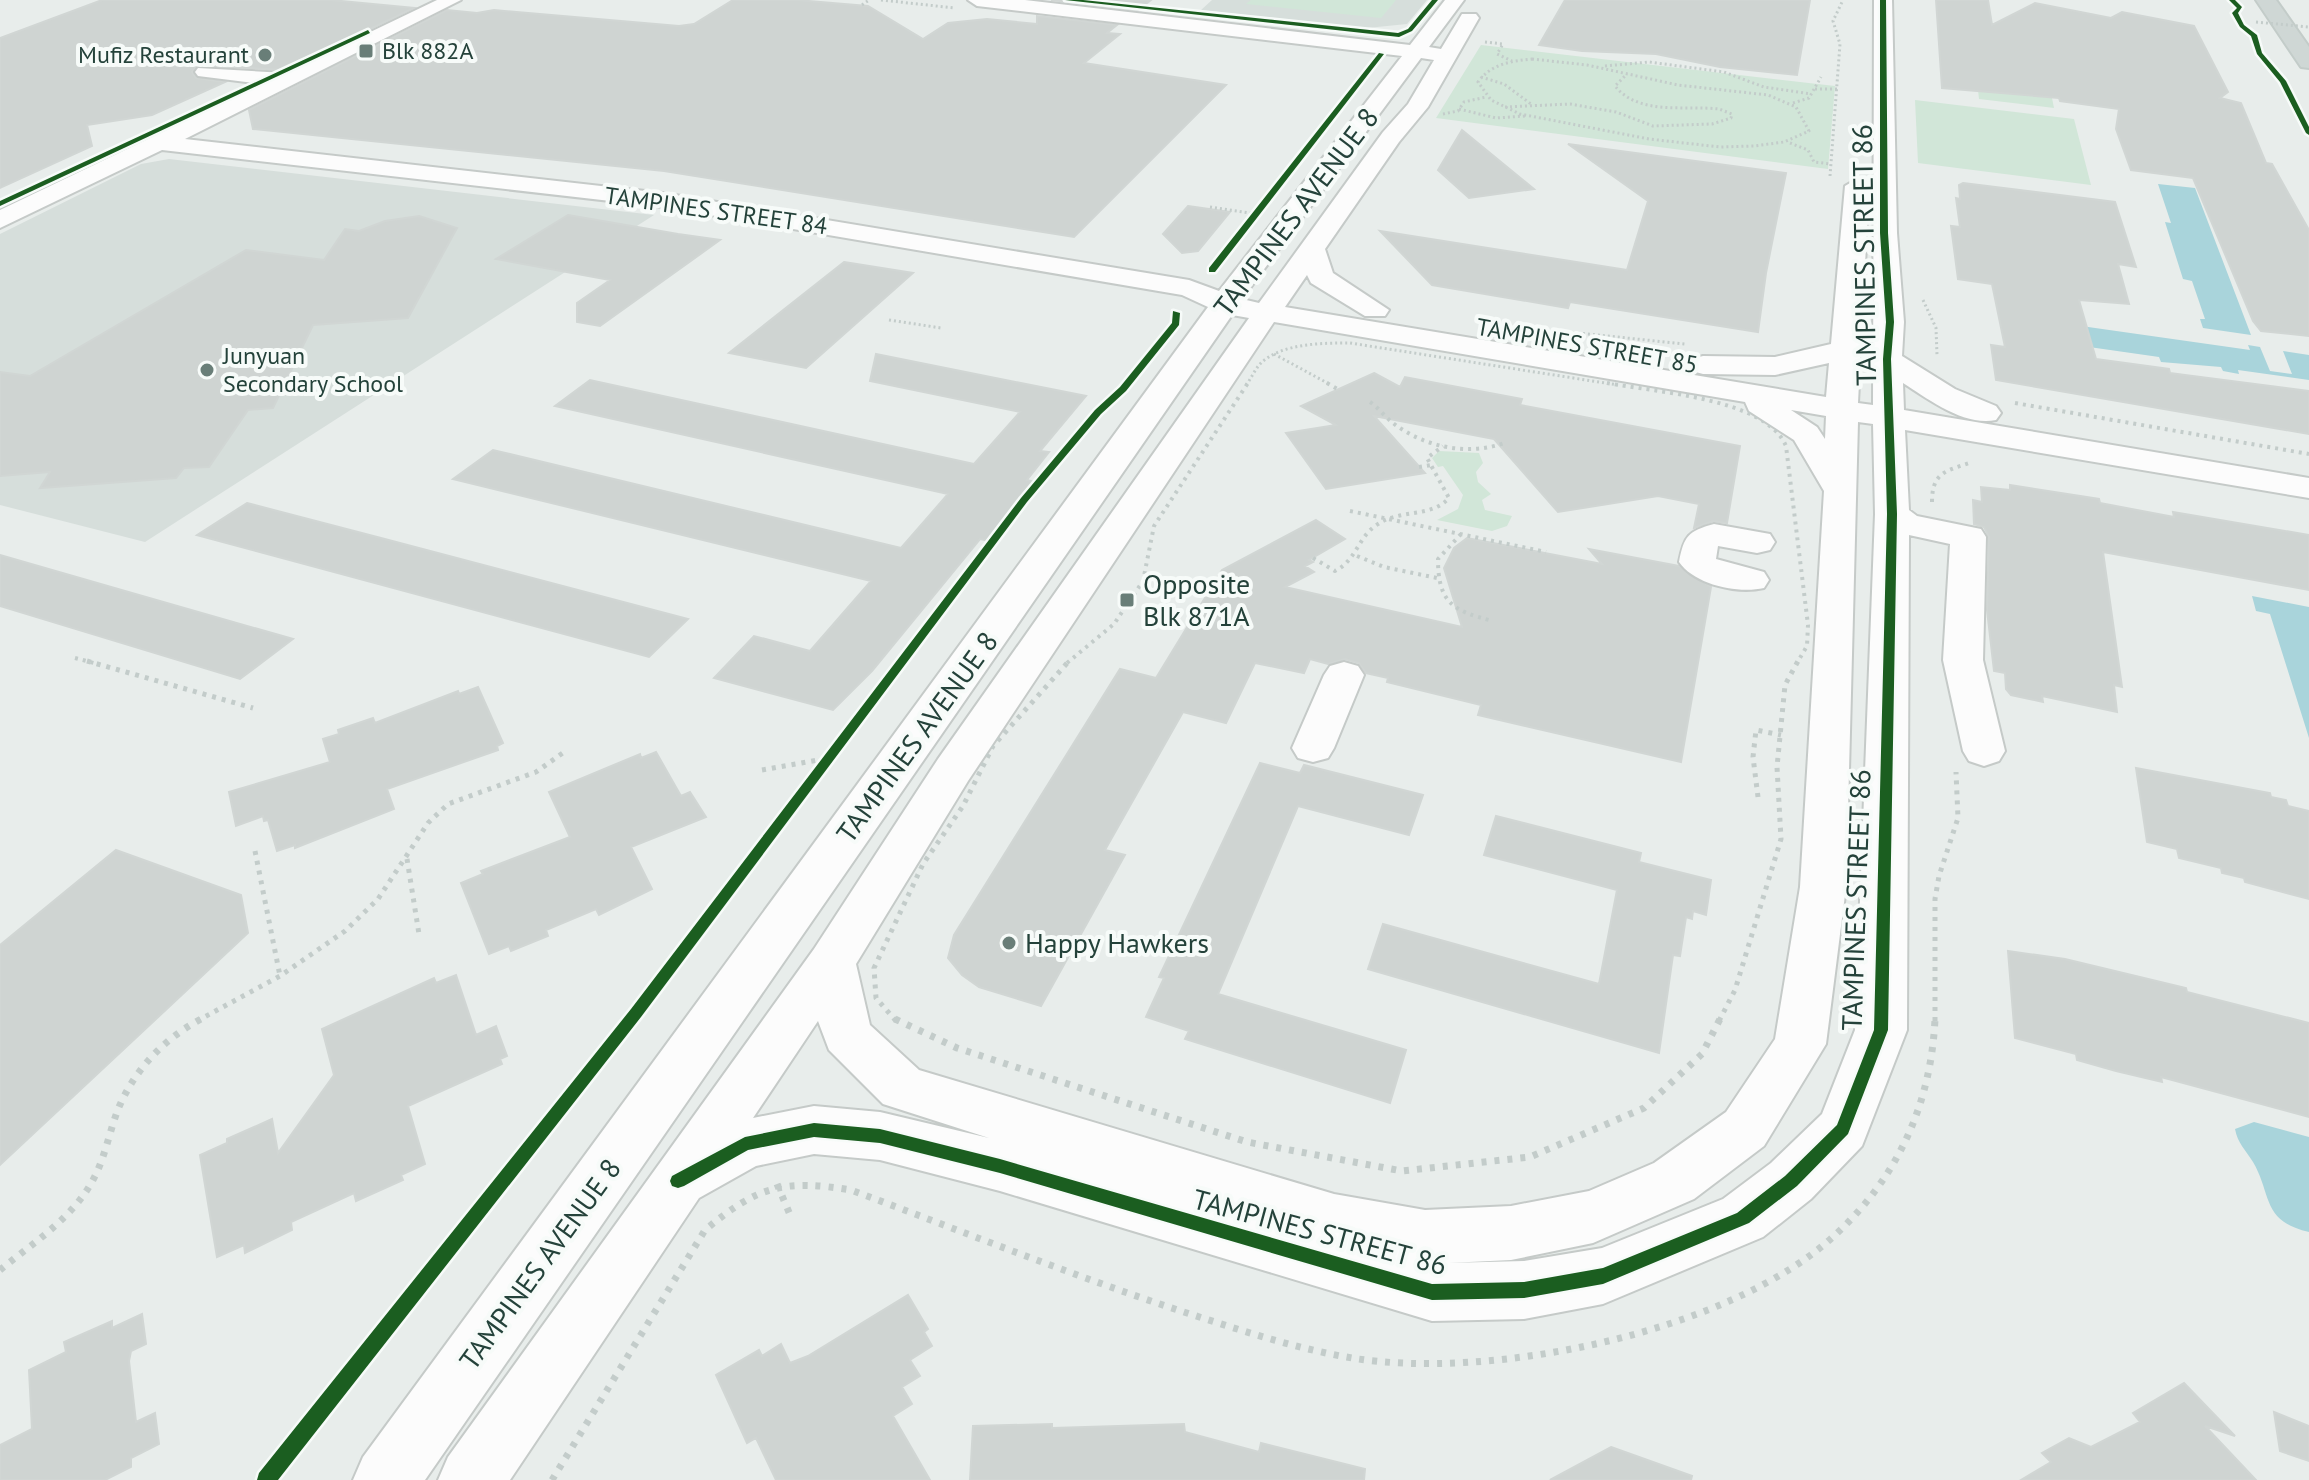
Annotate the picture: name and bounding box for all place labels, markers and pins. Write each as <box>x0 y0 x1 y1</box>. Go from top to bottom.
place label: Blk 882A <box>382 35 474 66</box>
place label: Mufiz Restaurant <box>78 39 249 70</box>
marker: Blk 882A <box>357 42 375 60</box>
marker: Mufiz Restaurant <box>256 46 274 64</box>
place label: Junyuan Secondary School <box>222 340 403 399</box>
marker: Junyuan Secondary School <box>198 361 216 379</box>
place label: Opposite Blk 871A <box>1143 565 1250 634</box>
marker: Opposite Blk 871A <box>1118 591 1136 609</box>
place label: Happy Hawkers <box>1025 924 1209 961</box>
marker: Happy Hawkers <box>1000 934 1018 952</box>

